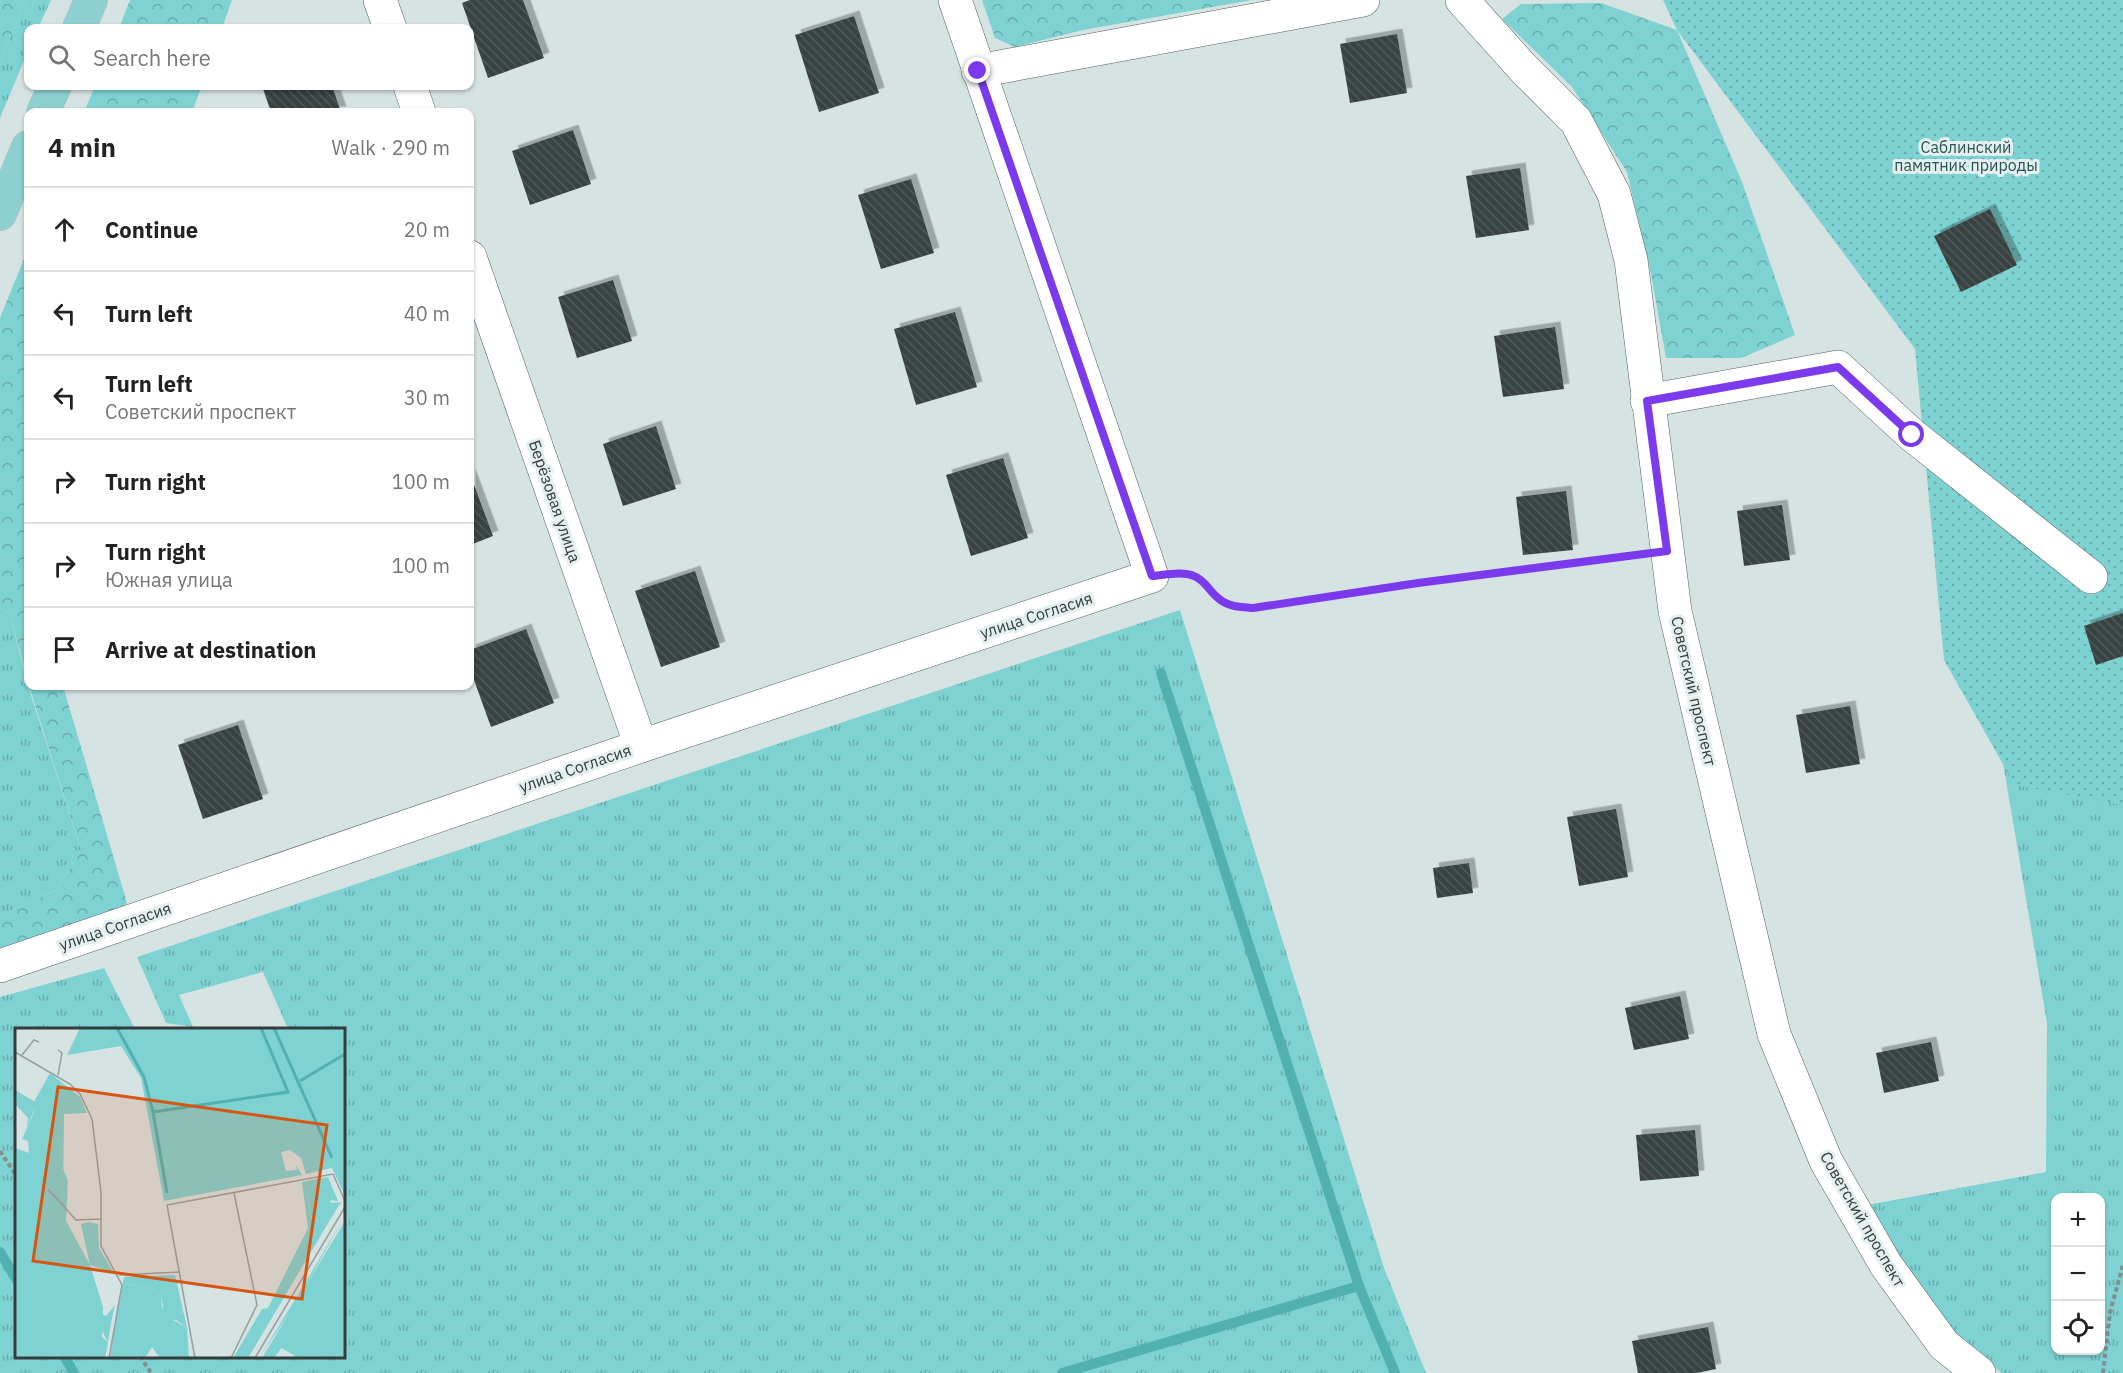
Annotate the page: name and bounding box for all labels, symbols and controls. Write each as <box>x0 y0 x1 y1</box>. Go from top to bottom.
search box <box>24 24 474 90</box>
icon: search <box>45 41 78 74</box>
text: Search here <box>93 43 211 72</box>
route end <box>964 57 990 83</box>
text: 4 min <box>48 130 116 164</box>
text: Walk · 290 m <box>332 134 450 161</box>
park label: Саблинский памятник природы <box>1894 137 2038 175</box>
icon: ahead <box>48 213 81 246</box>
text: Continue <box>105 215 198 244</box>
text: 20 m <box>404 216 450 243</box>
icon: left <box>48 297 81 330</box>
text: Turn left <box>105 299 193 328</box>
text: 40 m <box>404 300 450 327</box>
text: Turn left <box>105 369 193 398</box>
icon: left <box>48 381 81 414</box>
text: 30 m <box>404 384 450 411</box>
text: Советский проспект <box>105 398 296 425</box>
route start <box>1898 421 1924 447</box>
street label: Берёзовая улица <box>525 437 585 565</box>
icon: right <box>48 465 81 498</box>
text: Turn right <box>105 467 206 496</box>
text: 100 m <box>392 468 450 495</box>
text: Turn right <box>105 537 206 566</box>
icon: right <box>48 549 81 582</box>
text: 100 m <box>392 552 450 579</box>
text: Южная улица <box>105 566 233 593</box>
street label: улица Согласия <box>977 587 1095 643</box>
street label: Советский проспект <box>1667 614 1721 768</box>
icon: arrive <box>48 633 81 666</box>
text: Arrive at destination <box>105 635 316 664</box>
street label: улица Согласия <box>516 739 634 797</box>
street label: улица Согласия <box>56 897 174 955</box>
inset map <box>15 1028 345 1358</box>
street label: Советский проспект <box>1816 1148 1910 1291</box>
map controls <box>2051 1193 2105 1355</box>
button: + <box>2051 1193 2105 1247</box>
button: − <box>2051 1247 2105 1301</box>
button: locate <box>2051 1301 2105 1355</box>

